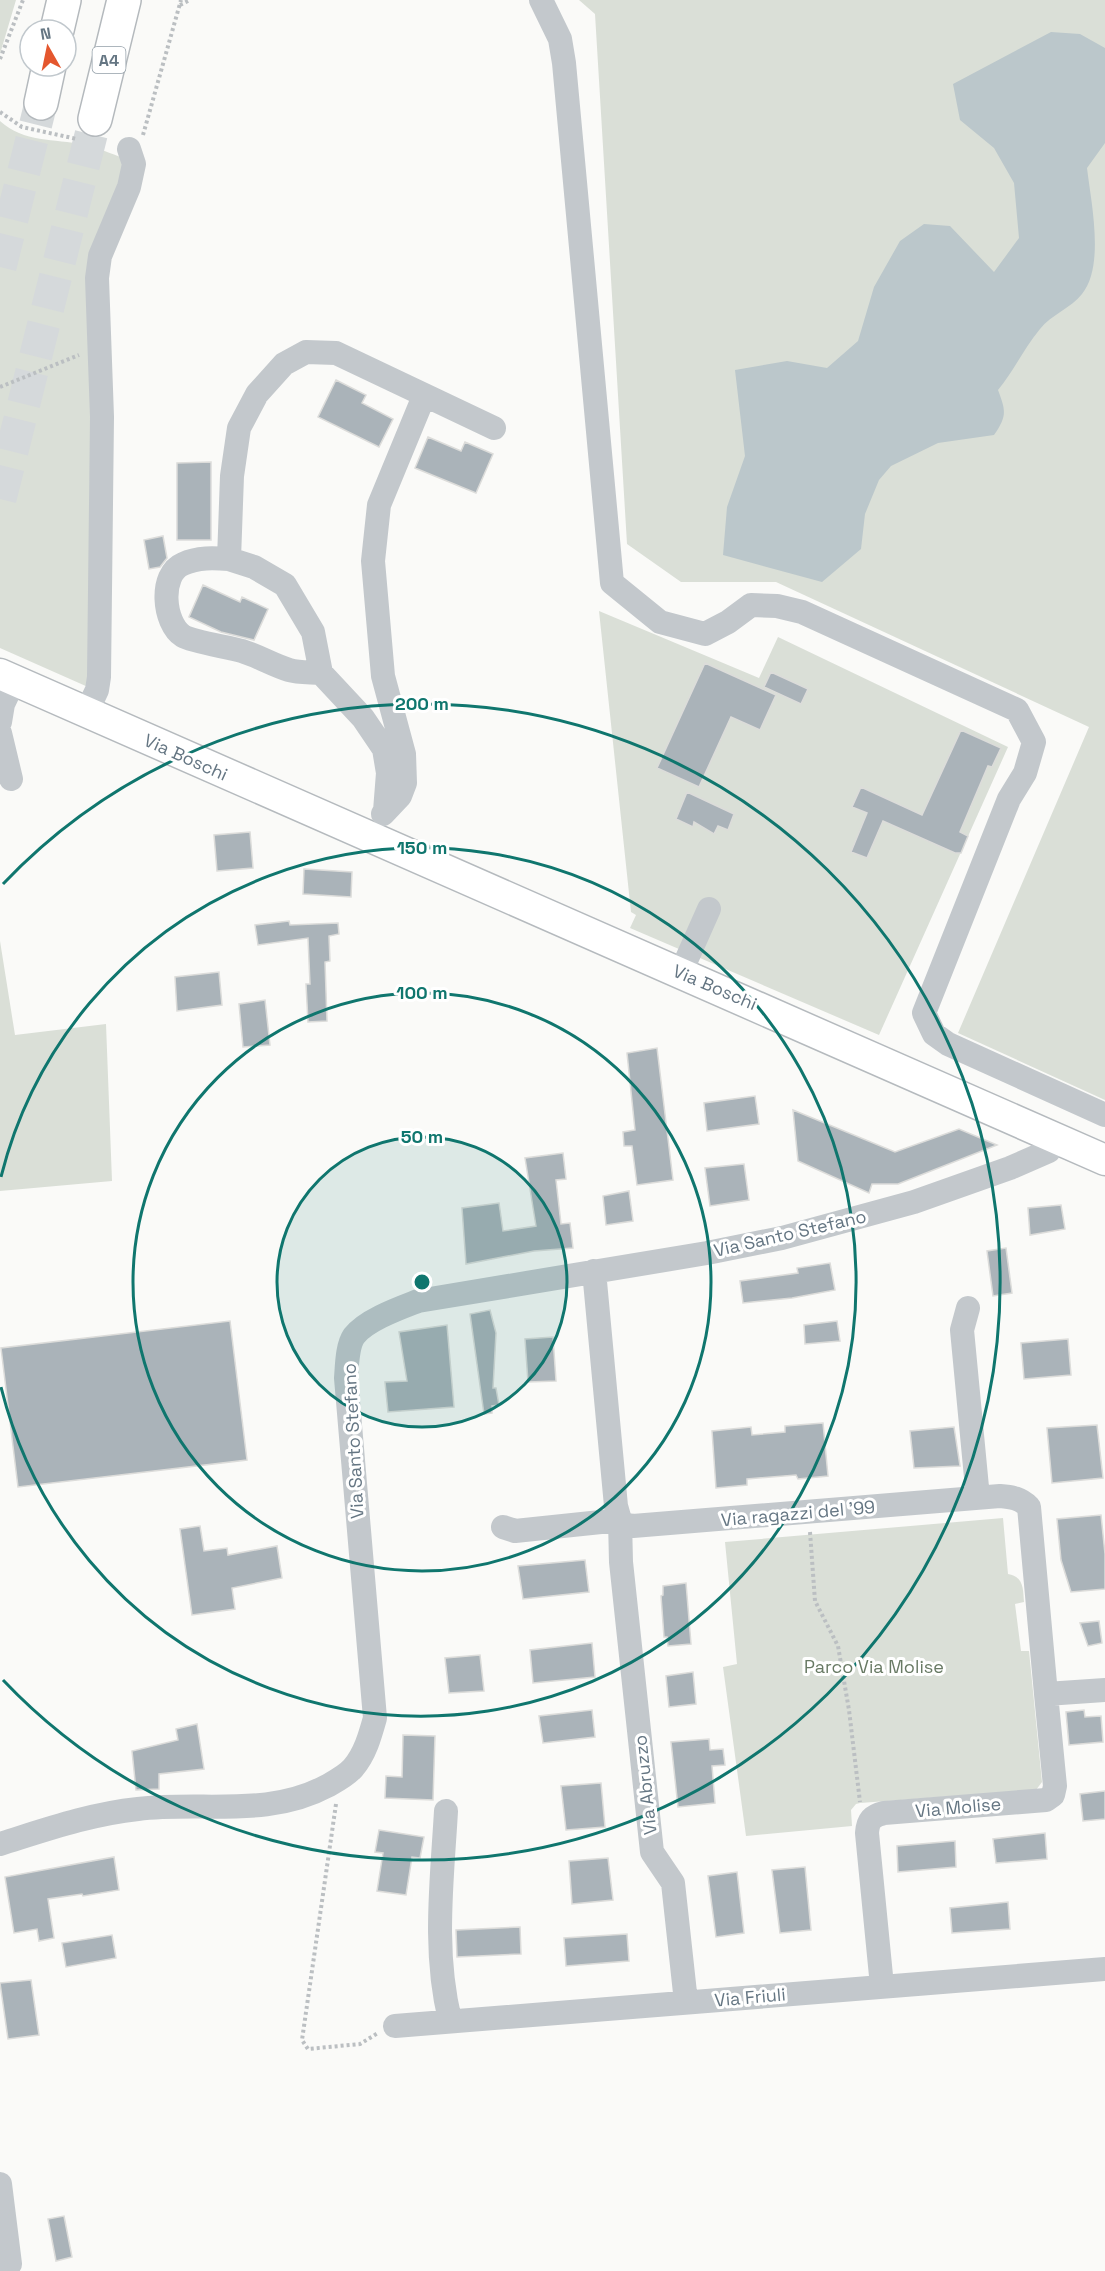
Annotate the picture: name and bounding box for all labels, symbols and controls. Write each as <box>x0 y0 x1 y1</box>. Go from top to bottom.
north arrow <box>18 18 78 78</box>
text: N <box>39 22 53 45</box>
road number: A4 <box>92 47 126 73</box>
text: 200 m <box>395 692 449 715</box>
street label: Via Boschi <box>141 728 231 786</box>
text: 150 m <box>397 836 447 859</box>
street label: Via Boschi <box>669 959 761 1015</box>
text: 100 m <box>396 981 448 1004</box>
text: 50 m <box>401 1125 443 1148</box>
street label: Via Santo Stefano <box>711 1204 869 1262</box>
centre of rings <box>412 1272 432 1292</box>
street label: Via Santo Stefano <box>337 1363 369 1519</box>
street label: Via ragazzi del '99 <box>720 1495 876 1531</box>
park label: Parco Via Molise <box>804 1655 944 1678</box>
street label: Via Abruzzo <box>628 1734 662 1836</box>
street label: Via Molise <box>914 1792 1002 1822</box>
street label: Via Friuli <box>713 1982 787 2012</box>

